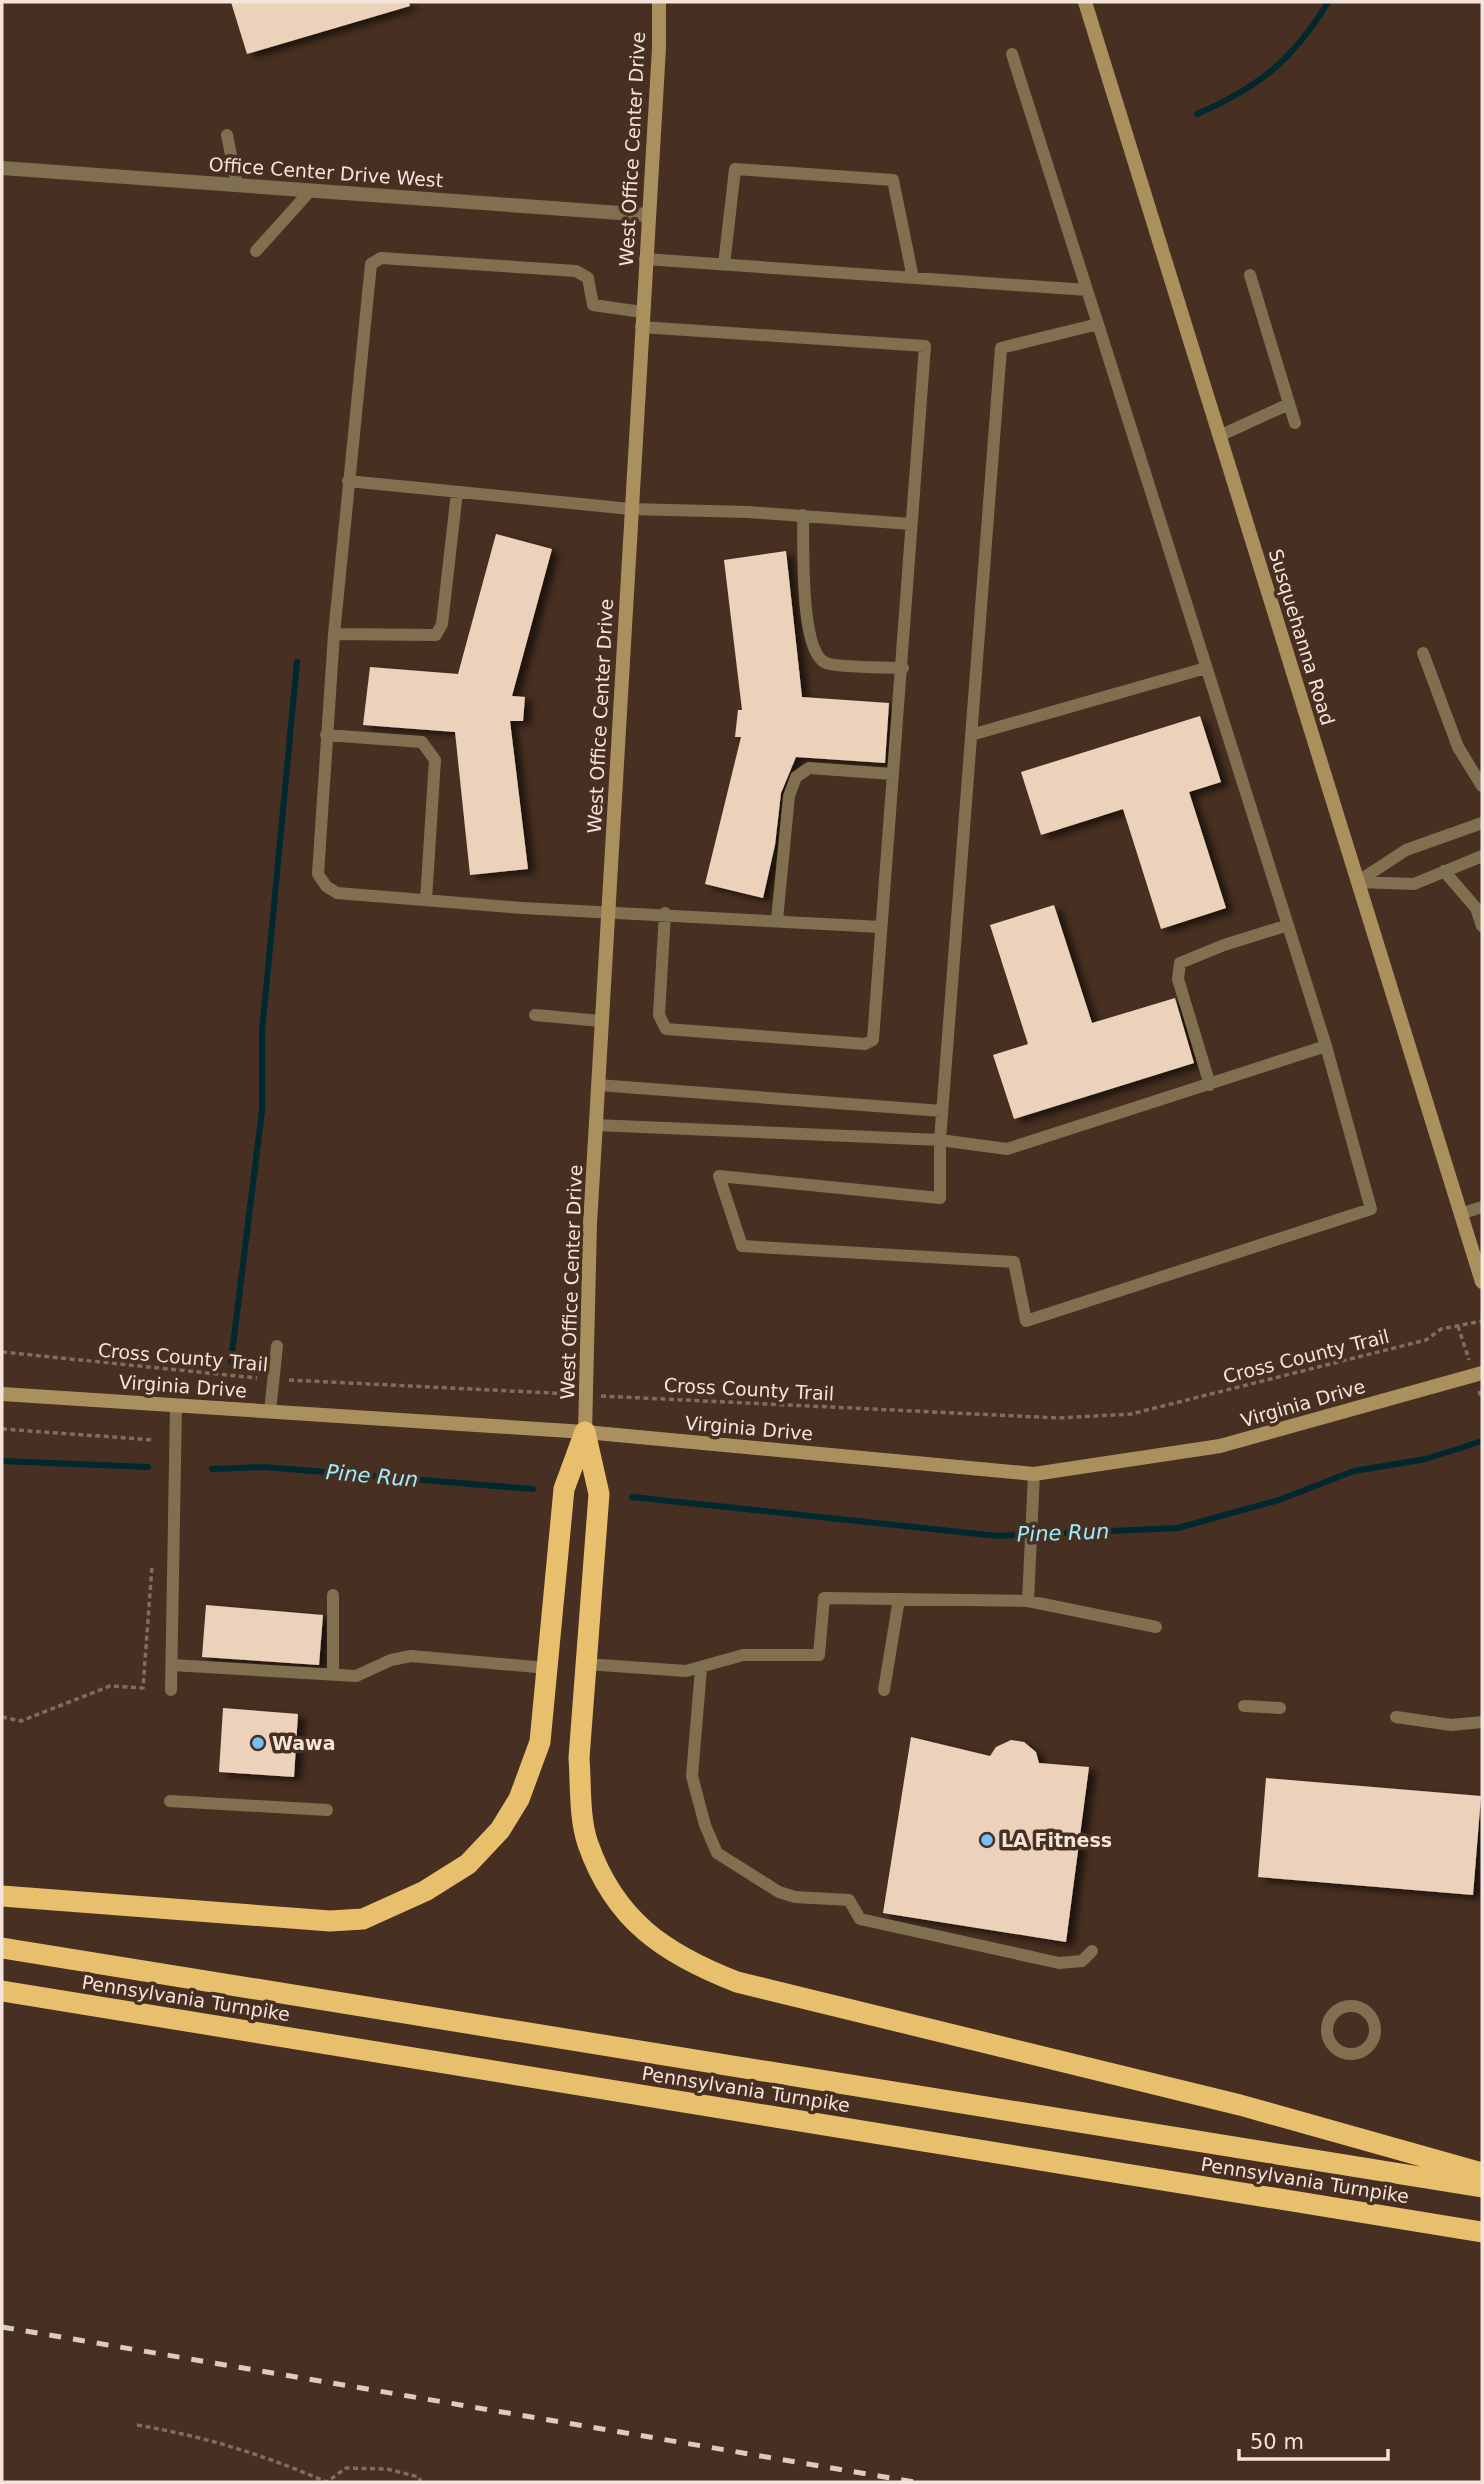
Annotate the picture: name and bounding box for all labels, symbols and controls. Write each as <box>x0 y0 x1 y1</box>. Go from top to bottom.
street label: West Office Center Drive <box>615 31 649 267</box>
street label: Office Center Drive West <box>208 153 444 191</box>
street label: Susquehanna Road <box>1265 546 1339 728</box>
street label: West Office Center Drive <box>583 598 617 834</box>
street label: West Office Center Drive <box>556 1164 586 1400</box>
street label: Cross County Trail <box>1221 1325 1391 1387</box>
street label: Cross County Trail <box>97 1339 269 1375</box>
street label: Virginia Drive <box>118 1371 248 1401</box>
street label: Cross County Trail <box>663 1374 835 1404</box>
street label: Virginia Drive <box>1238 1375 1368 1431</box>
street label: Virginia Drive <box>684 1411 814 1445</box>
water label: Pine Run <box>325 1460 419 1492</box>
water label: Pine Run <box>1016 1519 1110 1547</box>
place label: Wawa <box>272 1732 335 1754</box>
marker: Wawa <box>250 1735 266 1751</box>
place label: LA Fitness <box>1001 1829 1112 1851</box>
marker: LA Fitness <box>979 1832 995 1848</box>
street label: Pennsylvania Turnpike <box>80 1971 292 2025</box>
street label: Pennsylvania Turnpike <box>640 2062 852 2116</box>
street label: Pennsylvania Turnpike <box>1199 2153 1411 2207</box>
scale bar <box>1239 2418 1388 2462</box>
text: 50 m <box>1250 2430 1304 2454</box>

